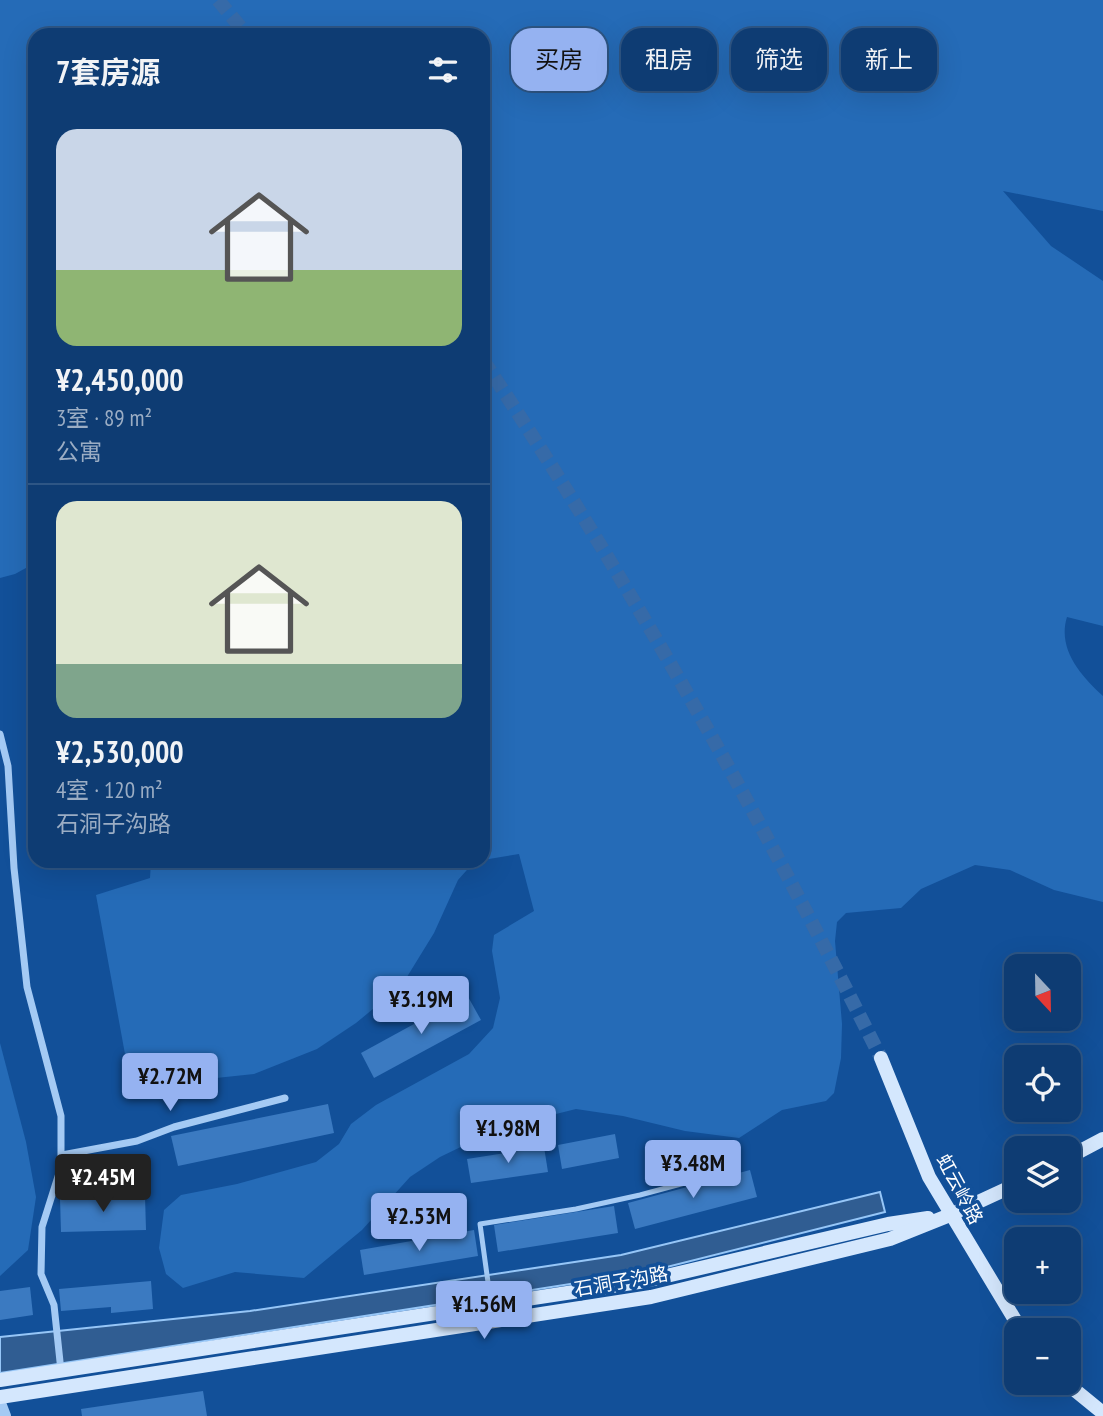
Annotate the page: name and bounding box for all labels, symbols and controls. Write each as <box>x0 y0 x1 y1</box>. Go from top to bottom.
chip: 买房 <box>511 28 607 91</box>
chip: 租房 <box>621 28 717 91</box>
chip: 筛选 <box>731 28 827 91</box>
chip: 新上 <box>841 28 937 91</box>
icon: filters <box>424 51 462 89</box>
text: 7套房源 <box>56 52 160 91</box>
icon: home <box>196 174 322 300</box>
text: ¥2,450,000 <box>56 360 184 399</box>
text: 3室 · 89 m² <box>56 403 152 432</box>
text: 公寓 <box>56 437 102 466</box>
icon: home <box>196 546 322 672</box>
text: ¥2,530,000 <box>56 732 184 771</box>
text: 4室 · 120 m² <box>56 775 163 804</box>
text: 石洞子沟路 <box>56 809 171 838</box>
north arrow <box>1004 954 1082 1031</box>
map controls <box>1004 954 1081 1395</box>
pin: ¥3.19M <box>364 976 478 1036</box>
text: ¥3.19M <box>389 984 453 1013</box>
button: locate <box>1004 1045 1081 1122</box>
pin: ¥2.72M <box>113 1054 227 1113</box>
text: ¥2.72M <box>138 1061 202 1090</box>
pin: ¥1.98M <box>451 1106 565 1165</box>
text: ¥1.98M <box>476 1113 540 1142</box>
button: layers <box>1004 1136 1081 1213</box>
pin: ¥3.48M <box>636 1140 750 1200</box>
text: ¥3.48M <box>661 1148 725 1177</box>
street label: 虹云岭路 <box>932 1150 988 1228</box>
pin: ¥2.45M <box>46 1154 160 1214</box>
text: ¥2.45M <box>71 1162 135 1191</box>
pin: ¥2.53M <box>362 1194 476 1253</box>
text: ¥2.53M <box>387 1201 451 1230</box>
button: + <box>1004 1227 1081 1304</box>
street label: 石洞子沟路 <box>572 1261 670 1301</box>
pin: ¥1.56M <box>427 1282 541 1341</box>
text: ¥1.56M <box>452 1289 516 1318</box>
button: − <box>1004 1318 1081 1395</box>

